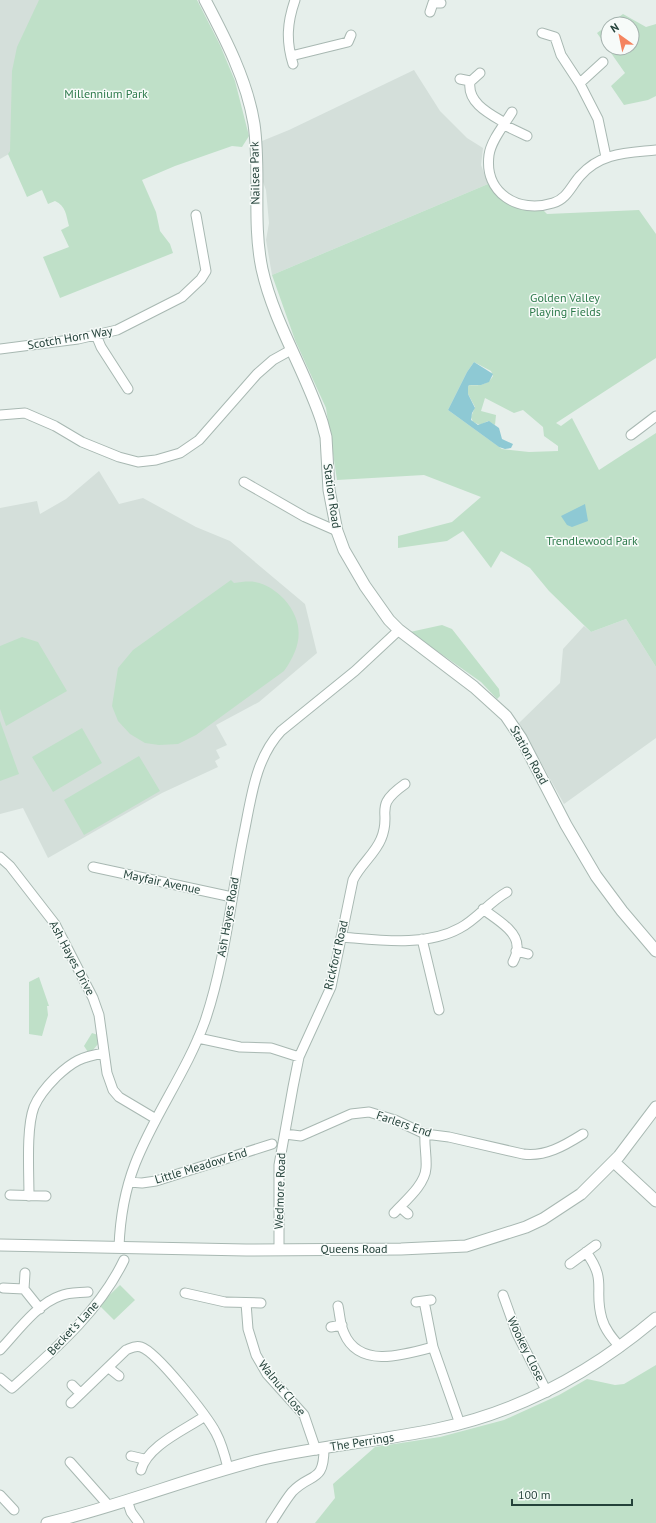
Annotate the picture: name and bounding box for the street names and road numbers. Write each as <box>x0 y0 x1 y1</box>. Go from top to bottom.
street label: Nailsea Park <box>246 141 263 205</box>
street label: Scotch Horn Way <box>26 323 114 352</box>
street label: Station Road <box>321 463 344 529</box>
street label: Station Road <box>507 723 552 787</box>
street label: Mayfair Avenue <box>122 866 202 897</box>
street label: Ash Hayes Road <box>213 876 242 958</box>
street label: Ash Hayes Drive <box>46 918 98 998</box>
street label: Rickford Road <box>320 919 351 991</box>
street label: Farlers End <box>374 1107 434 1140</box>
street label: Little Meadow End <box>153 1144 249 1187</box>
street label: Wedmore Road <box>271 1152 288 1230</box>
street label: Queens Road <box>321 1241 387 1256</box>
street label: Becket's Lane <box>44 1297 102 1358</box>
street label: Wookey Close <box>504 1314 549 1384</box>
street label: Walnut Close <box>255 1357 309 1418</box>
street label: The Perrings <box>329 1429 395 1454</box>

